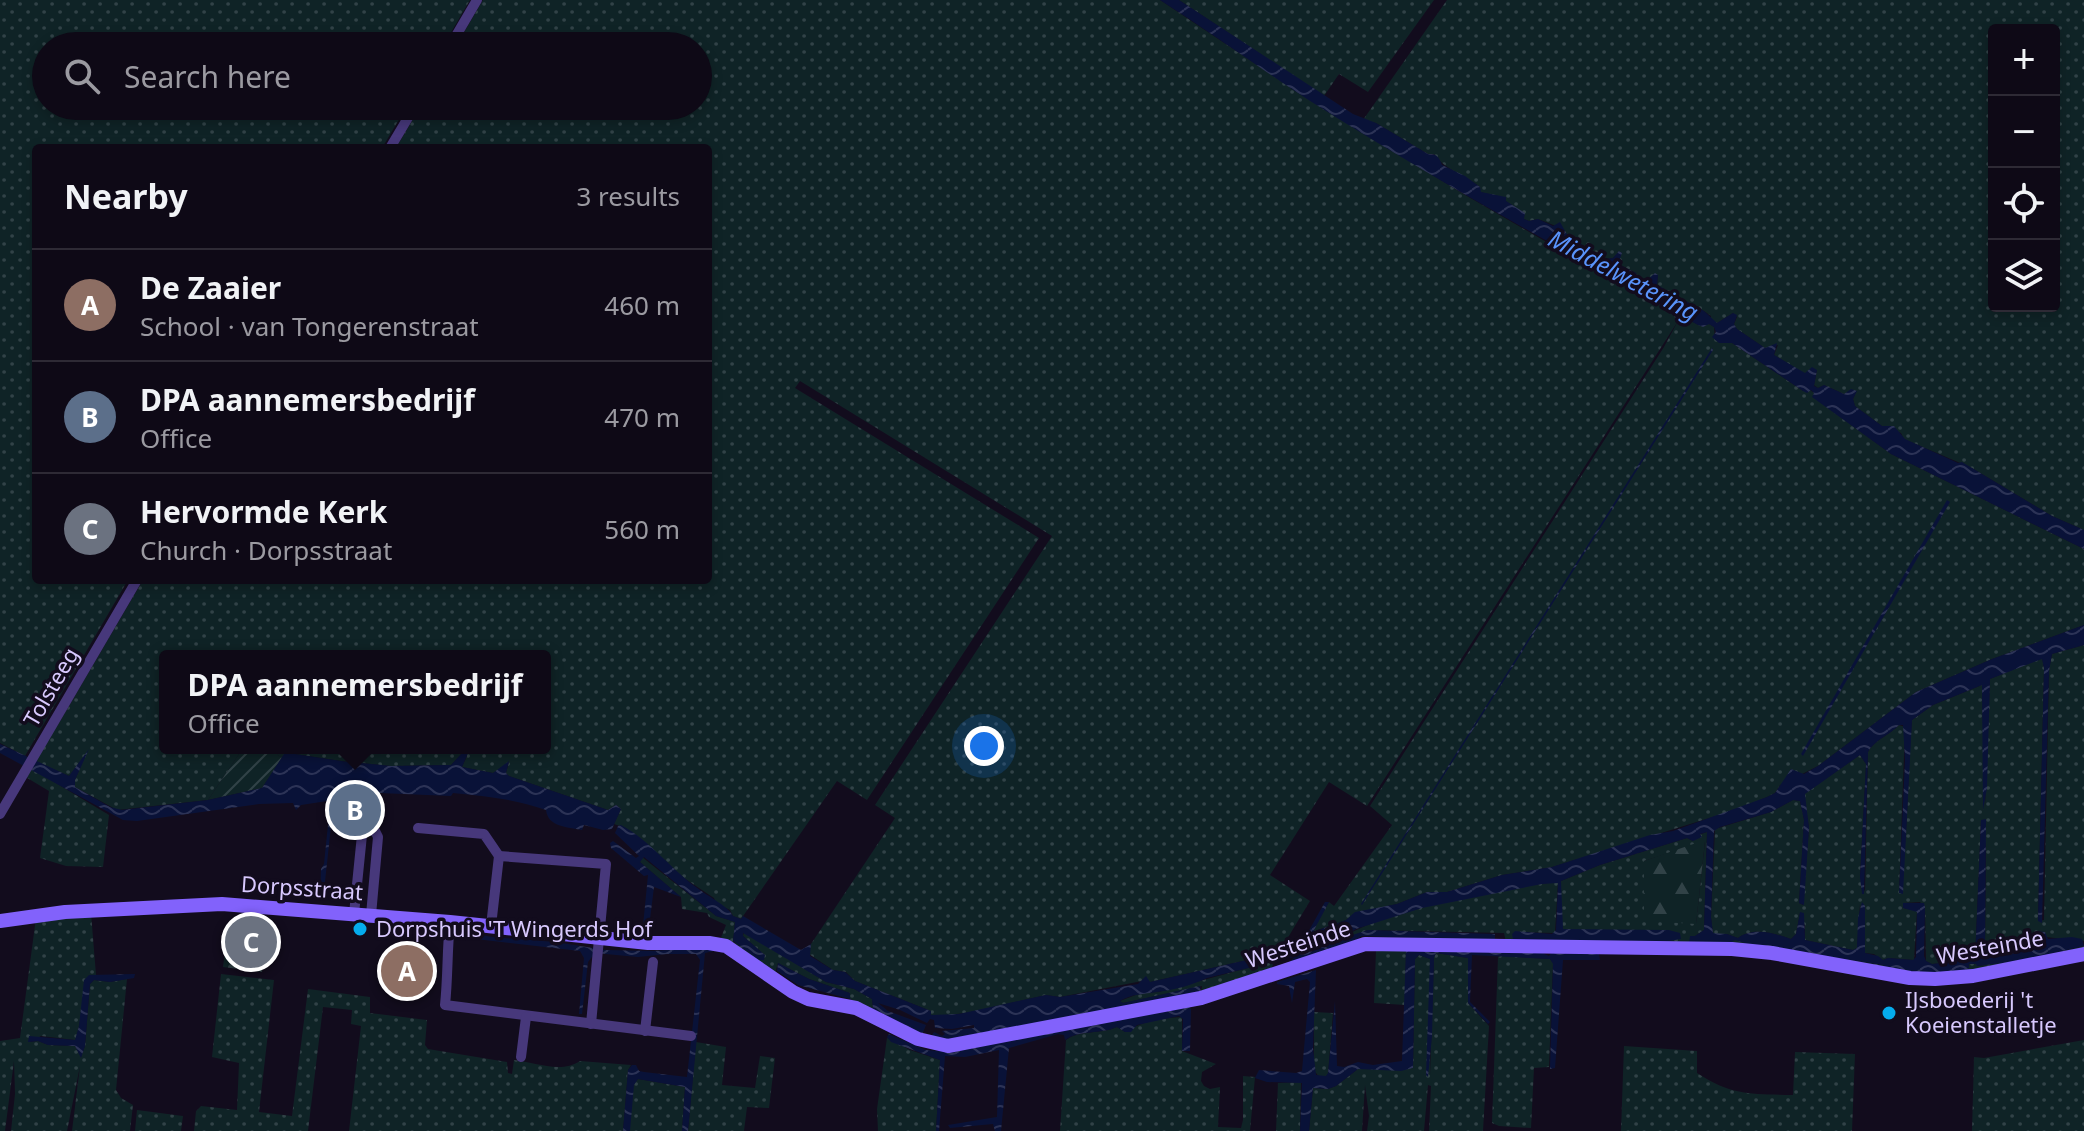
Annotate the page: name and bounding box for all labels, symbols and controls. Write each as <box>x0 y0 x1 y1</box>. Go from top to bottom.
map controls <box>1988 24 2060 312</box>
button: + <box>1988 24 2060 96</box>
search box <box>32 32 712 120</box>
icon: search <box>60 54 104 98</box>
text: Search here <box>124 56 291 97</box>
button: − <box>1988 96 2060 168</box>
button: locate <box>1988 168 2060 240</box>
text: Nearby <box>64 173 188 219</box>
text: 3 results <box>576 178 680 214</box>
water label: Middelwetering <box>1543 221 1704 328</box>
button: layers <box>1988 240 2060 312</box>
text: De Zaaier <box>140 267 281 308</box>
text: A <box>81 287 99 323</box>
text: 460 m <box>604 287 680 323</box>
text: School · van Tongerenstraat <box>140 308 479 344</box>
text: DPA aannemersbedrijf <box>140 379 475 420</box>
text: B <box>81 399 99 435</box>
text: 470 m <box>604 399 680 435</box>
text: Office <box>140 420 212 456</box>
text: Hervormde Kerk <box>140 491 387 532</box>
text: C <box>82 511 98 547</box>
text: 560 m <box>604 511 680 547</box>
text: Church · Dorpsstraat <box>140 532 392 568</box>
street label: Tolsteeg <box>16 642 85 731</box>
popup <box>159 650 551 754</box>
text: DPA aannemersbedrijf <box>188 664 522 705</box>
text: Office <box>188 705 260 741</box>
your location <box>964 726 1004 766</box>
pin: B <box>329 780 381 840</box>
street label: Dorpsstraat <box>240 868 364 906</box>
pin: C <box>225 912 277 972</box>
street label: Westeinde <box>1241 912 1354 974</box>
place label: Dorpshuis 'T Wingerds Hof <box>376 913 654 943</box>
marker: Dorpshuis 'T Wingerds Hof <box>351 920 369 938</box>
street label: Westeinde <box>1934 922 2046 970</box>
pin: A <box>381 941 433 1001</box>
place label: IJsboederij 't Koeienstalletje <box>1905 984 2057 1039</box>
marker: IJsboederij 't Koeienstalletje <box>1880 1004 1898 1022</box>

